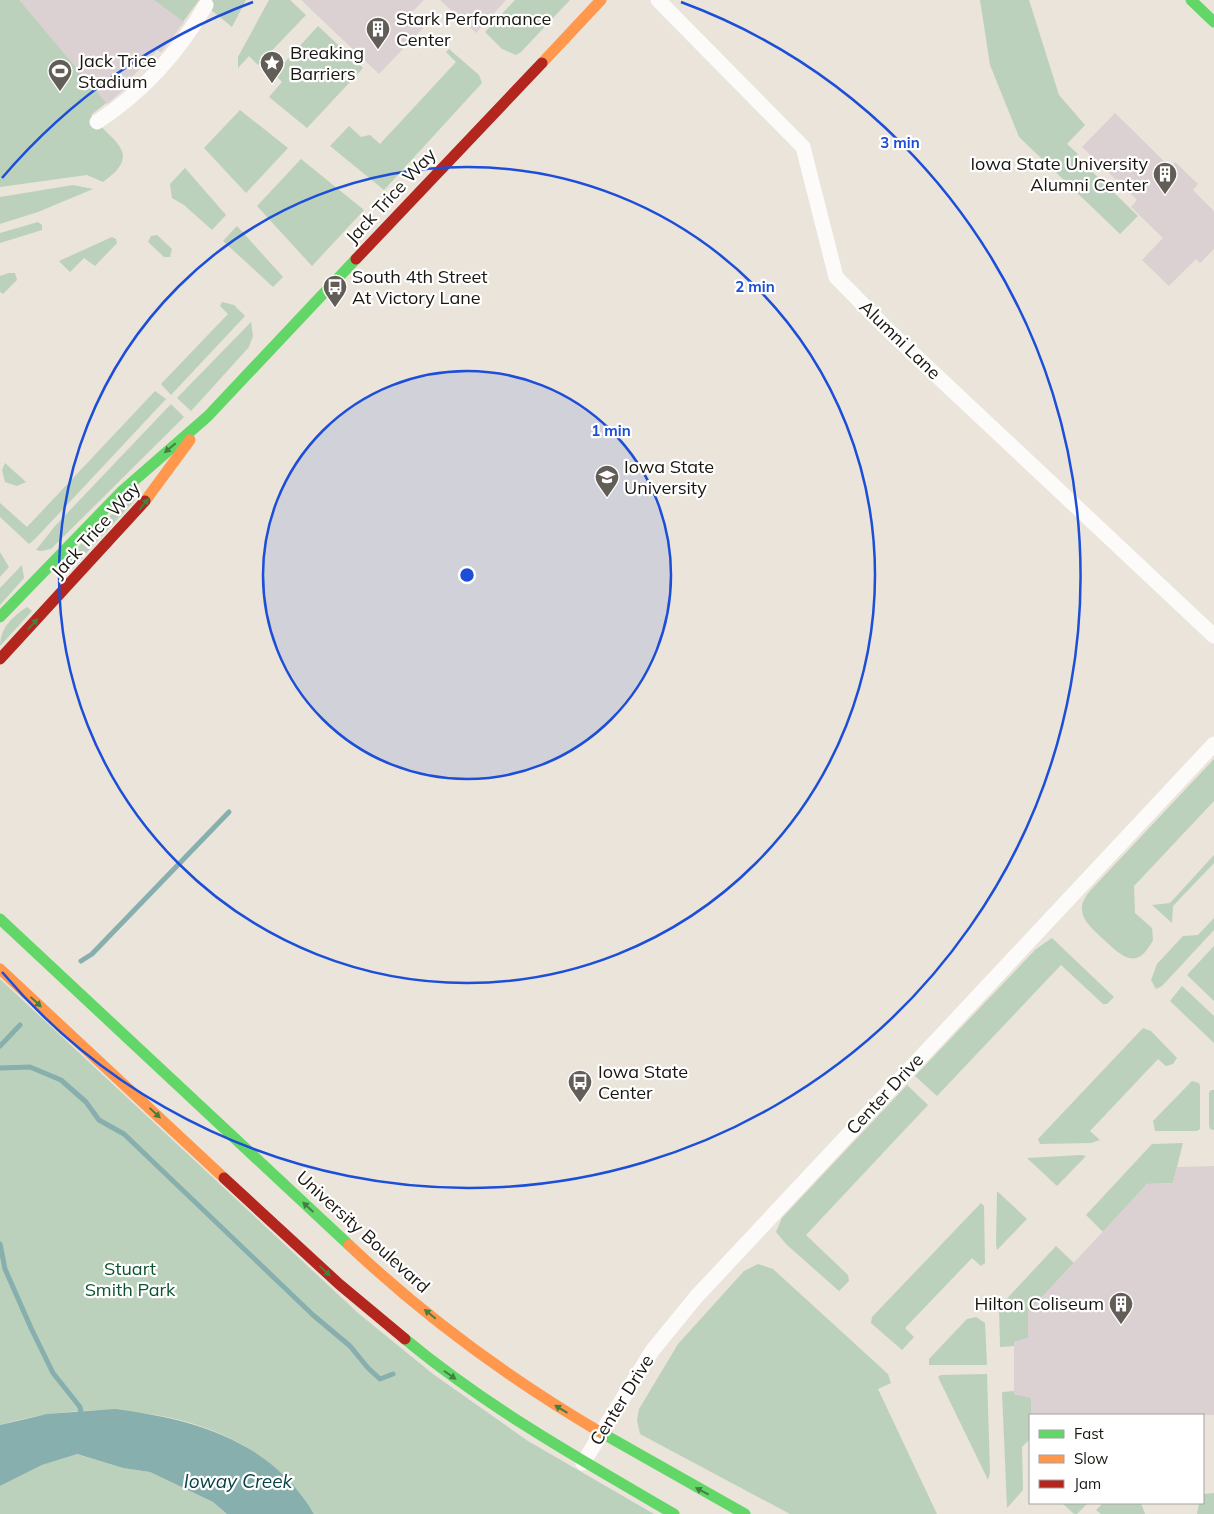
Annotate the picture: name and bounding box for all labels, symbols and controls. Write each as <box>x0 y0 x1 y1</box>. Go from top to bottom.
place label: Stark Performance Center <box>396 7 551 51</box>
building icon: Stark Performance Center <box>365 16 391 50</box>
place label: Breaking Barriers <box>290 41 364 85</box>
place label: Jack Trice Stadium <box>78 49 156 93</box>
place icon: Breaking Barriers <box>259 50 285 84</box>
sports icon: Jack Trice Stadium <box>47 58 73 92</box>
text: 3 min <box>880 133 920 152</box>
street label: Jack Trice Way <box>340 143 441 248</box>
place label: Iowa State University Alumni Center <box>970 152 1148 196</box>
building icon: Iowa State University Alumni Center <box>1152 161 1178 195</box>
place label: South 4th Street At Victory Lane <box>352 265 488 309</box>
bus stop icon: South 4th Street At Victory Lane <box>322 274 348 308</box>
text: 2 min <box>735 277 775 296</box>
street label: Alumni Lane <box>855 295 946 384</box>
text: 1 min <box>591 421 631 440</box>
one-way arrow <box>164 442 177 453</box>
place label: Iowa State University <box>624 455 714 499</box>
school or university icon: Iowa State University <box>594 464 620 498</box>
street label: Jack Trice Way <box>46 476 145 583</box>
one-way arrow <box>138 498 149 511</box>
centre of rings <box>458 566 476 584</box>
one-way arrow <box>27 618 39 630</box>
one-way arrow <box>29 996 41 1008</box>
street label: Center Drive <box>841 1048 928 1139</box>
place label: Iowa State Center <box>598 1060 688 1104</box>
bus stop icon: Iowa State Center <box>567 1069 593 1103</box>
one-way arrow <box>148 1107 160 1119</box>
street label: University Boulevard <box>292 1166 435 1298</box>
one-way arrow <box>302 1201 314 1213</box>
park label: Stuart Smith Park <box>85 1257 176 1301</box>
one-way arrow <box>319 1265 331 1277</box>
building icon: Hilton Coliseum <box>1108 1291 1134 1325</box>
place label: Hilton Coliseum <box>974 1292 1104 1315</box>
one-way arrow <box>423 1309 436 1320</box>
street label: Center Drive <box>585 1350 659 1449</box>
one-way arrow <box>443 1370 457 1380</box>
one-way arrow <box>555 1405 568 1414</box>
legend <box>1029 1414 1204 1504</box>
text: Fast <box>1074 1424 1104 1443</box>
text: Slow <box>1074 1449 1108 1468</box>
water label: Ioway Creek <box>184 1469 293 1493</box>
text: Jam <box>1074 1474 1101 1493</box>
one-way arrow <box>695 1487 709 1495</box>

